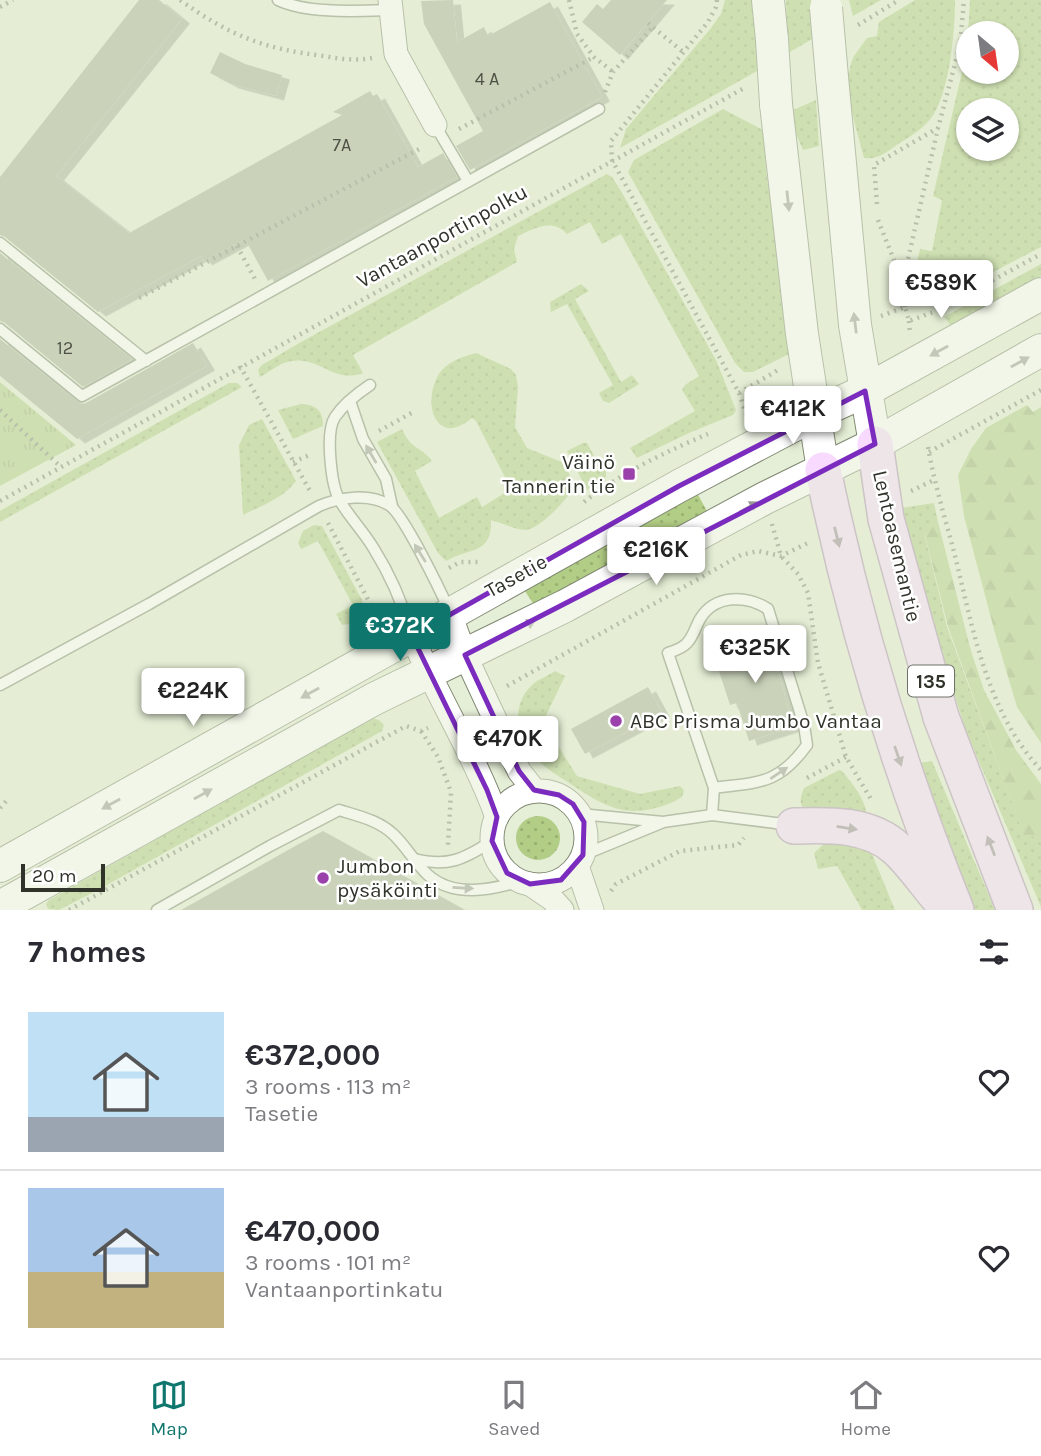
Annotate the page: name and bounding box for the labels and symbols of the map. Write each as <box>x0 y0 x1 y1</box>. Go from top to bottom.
north arrow <box>956 21 1018 84</box>
house number: 4 A <box>475 68 499 90</box>
house number: 7A <box>333 134 351 156</box>
street label: Vantaanportinpolku <box>352 179 532 293</box>
one-way arrow <box>782 190 793 212</box>
pin: €589K <box>892 260 990 320</box>
one-way arrow <box>850 312 861 334</box>
house number: 12 <box>57 337 73 359</box>
one-way arrow <box>929 345 948 357</box>
one-way arrow <box>1010 356 1029 368</box>
pin: €412K <box>744 386 842 446</box>
one-way arrow <box>365 444 377 463</box>
place label: Väinö Tannerin tie <box>502 450 615 498</box>
marker: Väinö Tannerin tie <box>621 466 637 482</box>
street label: Lentoasemantie <box>868 468 926 624</box>
one-way arrow <box>740 501 759 513</box>
one-way arrow <box>832 526 843 548</box>
pin: €216K <box>607 528 705 587</box>
one-way arrow <box>414 543 427 562</box>
street label: Tasetie <box>481 549 551 603</box>
pin: €372K <box>351 604 449 663</box>
one-way arrow <box>516 619 536 630</box>
pin: €325K <box>706 626 804 685</box>
road number: 135 <box>908 666 954 696</box>
pin: €224K <box>144 668 242 728</box>
one-way arrow <box>300 687 320 699</box>
place label: ABC Prisma Jumbo Vantaa <box>630 709 882 733</box>
marker: ABC Prisma Jumbo Vantaa <box>608 713 624 729</box>
pin: €470K <box>459 716 557 776</box>
one-way arrow <box>893 746 904 767</box>
one-way arrow <box>770 766 788 780</box>
one-way arrow <box>194 788 214 800</box>
one-way arrow <box>102 798 121 810</box>
one-way arrow <box>836 823 858 834</box>
one-way arrow <box>985 836 996 857</box>
place label: Jumbon pysäköinti <box>337 854 438 902</box>
scale bar <box>21 861 105 893</box>
marker: Jumbon pysäköinti <box>315 870 331 886</box>
one-way arrow <box>452 883 474 894</box>

